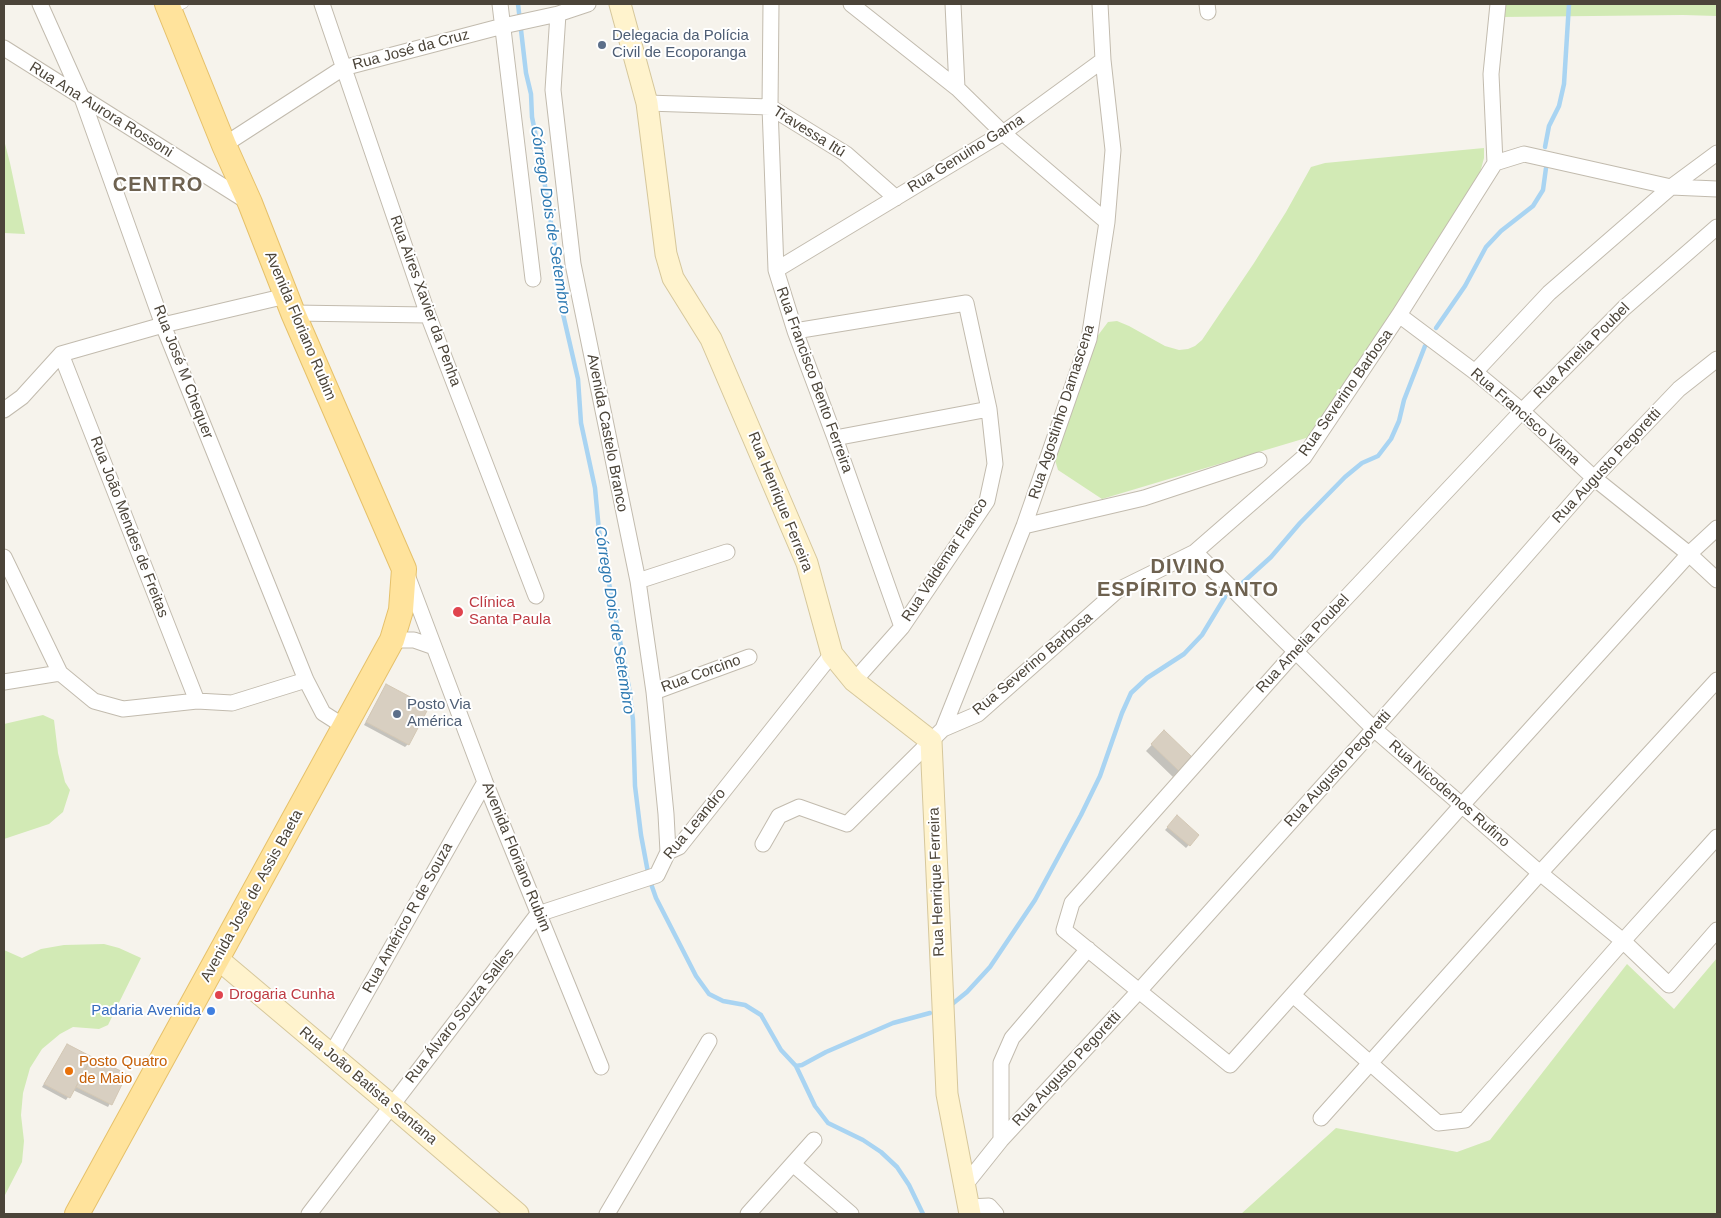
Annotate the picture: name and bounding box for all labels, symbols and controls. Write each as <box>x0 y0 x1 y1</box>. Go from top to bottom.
street label: Rua José da Cruz <box>351 26 471 74</box>
place label: Delegacia da Polícia Civil de Ecoporanga <box>612 27 749 62</box>
marker: Delegacia da Polícia Civil de Ecoporanga <box>596 39 608 51</box>
street label: Rua Ana Aurora Rossoni <box>26 58 176 162</box>
street label: Travessa Itú <box>769 103 849 161</box>
street label: Rua Genuino Gama <box>905 111 1027 197</box>
water label: Córrego Dois de Setembro <box>526 125 574 315</box>
district label: CENTRO <box>112 173 204 197</box>
street label: Rua Aires Xavier da Penha <box>386 213 464 389</box>
street label: Avenida Floriano Rubim <box>260 249 340 403</box>
street label: Rua Francisco Bento Ferreira <box>772 284 856 476</box>
street label: Rua Amelia Poubel <box>1530 299 1634 403</box>
street label: Rua José M Chequer <box>149 303 217 441</box>
street label: Rua Agostinho Damascena <box>1025 322 1099 502</box>
street label: Rua Severino Barbosa <box>1295 326 1397 460</box>
street label: Avenida Castelo Branco <box>583 352 631 514</box>
street label: Rua Francisco Viana <box>1467 365 1583 469</box>
street label: Rua Augusto Pegoretti <box>1549 405 1665 527</box>
street label: Rua Henrique Ferreira <box>744 429 816 575</box>
street label: Rua João Mendes de Freitas <box>86 434 172 620</box>
street label: Rua Valdemar Fianco <box>898 495 992 625</box>
water label: Córrego Dois de Setembro <box>590 525 638 715</box>
district label: DIVINO ESPÍRITO SANTO <box>1095 555 1281 602</box>
street label: Rua Amelia Poubel <box>1253 591 1353 697</box>
place label: Clínica Santa Paula <box>469 594 551 629</box>
marker: Clínica Santa Paula <box>451 605 465 619</box>
street label: Rua Severino Barbosa <box>969 609 1097 719</box>
street label: Rua Corcino <box>659 651 743 697</box>
place label: Posto Via América <box>407 696 471 731</box>
street label: Rua Augusto Pegoretti <box>1281 707 1395 831</box>
marker: Posto Via América <box>391 708 403 720</box>
street label: Rua Nicodemos Rufino <box>1385 737 1513 851</box>
street label: Avenida Floriano Rubim <box>478 780 554 934</box>
street label: Rua Leandro <box>660 785 730 863</box>
street label: Avenida José de Assis Baeta <box>197 807 307 985</box>
street label: Rua Henrique Ferreira <box>925 807 949 957</box>
street label: Rua Américo R de Souza <box>359 840 457 996</box>
street label: Rua Álvaro Souza Salles <box>402 945 518 1087</box>
place label: Drogaria Cunha <box>229 986 335 1004</box>
marker: Drogaria Cunha <box>213 989 225 1001</box>
place label: Padaria Avenida <box>91 1002 201 1020</box>
marker: Padaria Avenida <box>205 1005 217 1017</box>
street label: Rua Augusto Pegoretti <box>1009 1008 1125 1130</box>
street label: Rua João Batista Santana <box>295 1023 441 1149</box>
place label: Posto Quatro de Maio <box>79 1053 167 1088</box>
marker: Posto Quatro de Maio <box>63 1065 75 1077</box>

